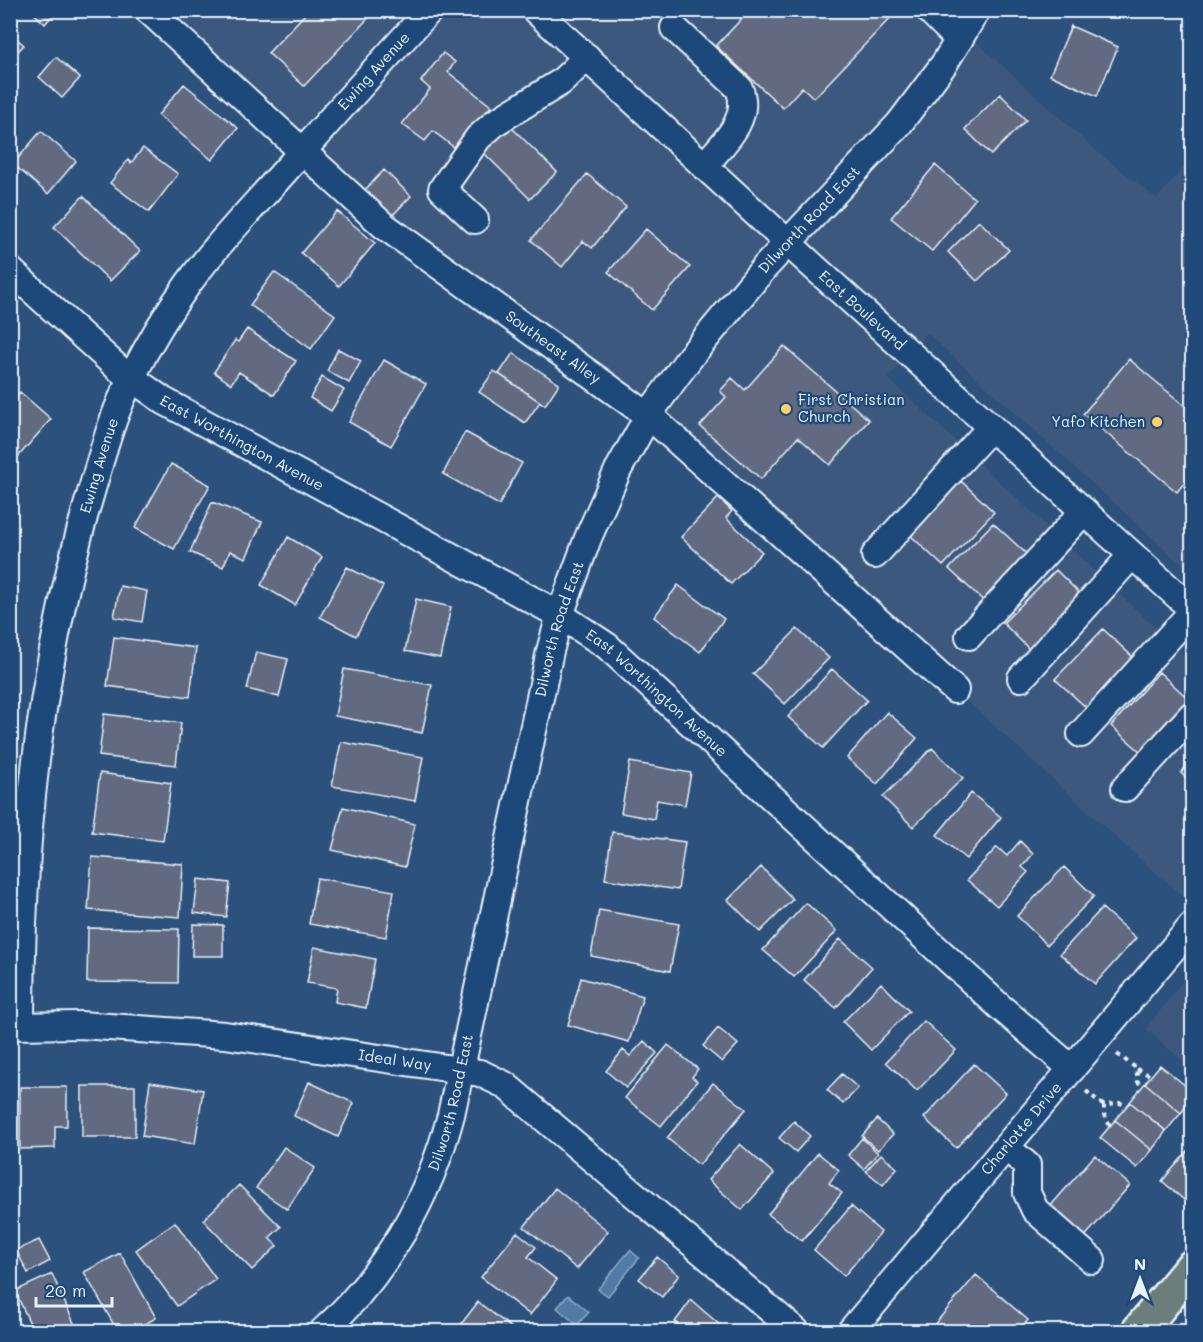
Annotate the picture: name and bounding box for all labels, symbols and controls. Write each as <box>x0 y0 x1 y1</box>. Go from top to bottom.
street label: Ewing Avenue <box>333 27 414 114</box>
street label: Dilworth Road East <box>753 161 864 277</box>
street label: East Boulevard <box>815 265 910 354</box>
street label: Southeast Alley <box>502 305 605 388</box>
place label: First Christian Church <box>798 389 905 426</box>
street label: East Worthington Avenue <box>157 390 328 495</box>
marker: First Christian Church <box>779 402 793 416</box>
place label: Yafo Kitchen <box>1051 411 1145 431</box>
street label: Ewing Avenue <box>74 415 122 515</box>
marker: Yafo Kitchen <box>1150 415 1164 429</box>
street label: Dilworth Road East <box>529 558 588 699</box>
street label: East Worthington Avenue <box>582 624 732 761</box>
street label: Dilworth Road East <box>423 1032 477 1174</box>
street label: Ideal Way <box>357 1044 433 1075</box>
street label: Charlotte Drive <box>976 1077 1066 1179</box>
north arrow <box>1110 1249 1170 1309</box>
text: N <box>1134 1253 1146 1274</box>
scale bar <box>36 1270 112 1308</box>
text: 20 m <box>45 1278 86 1302</box>

